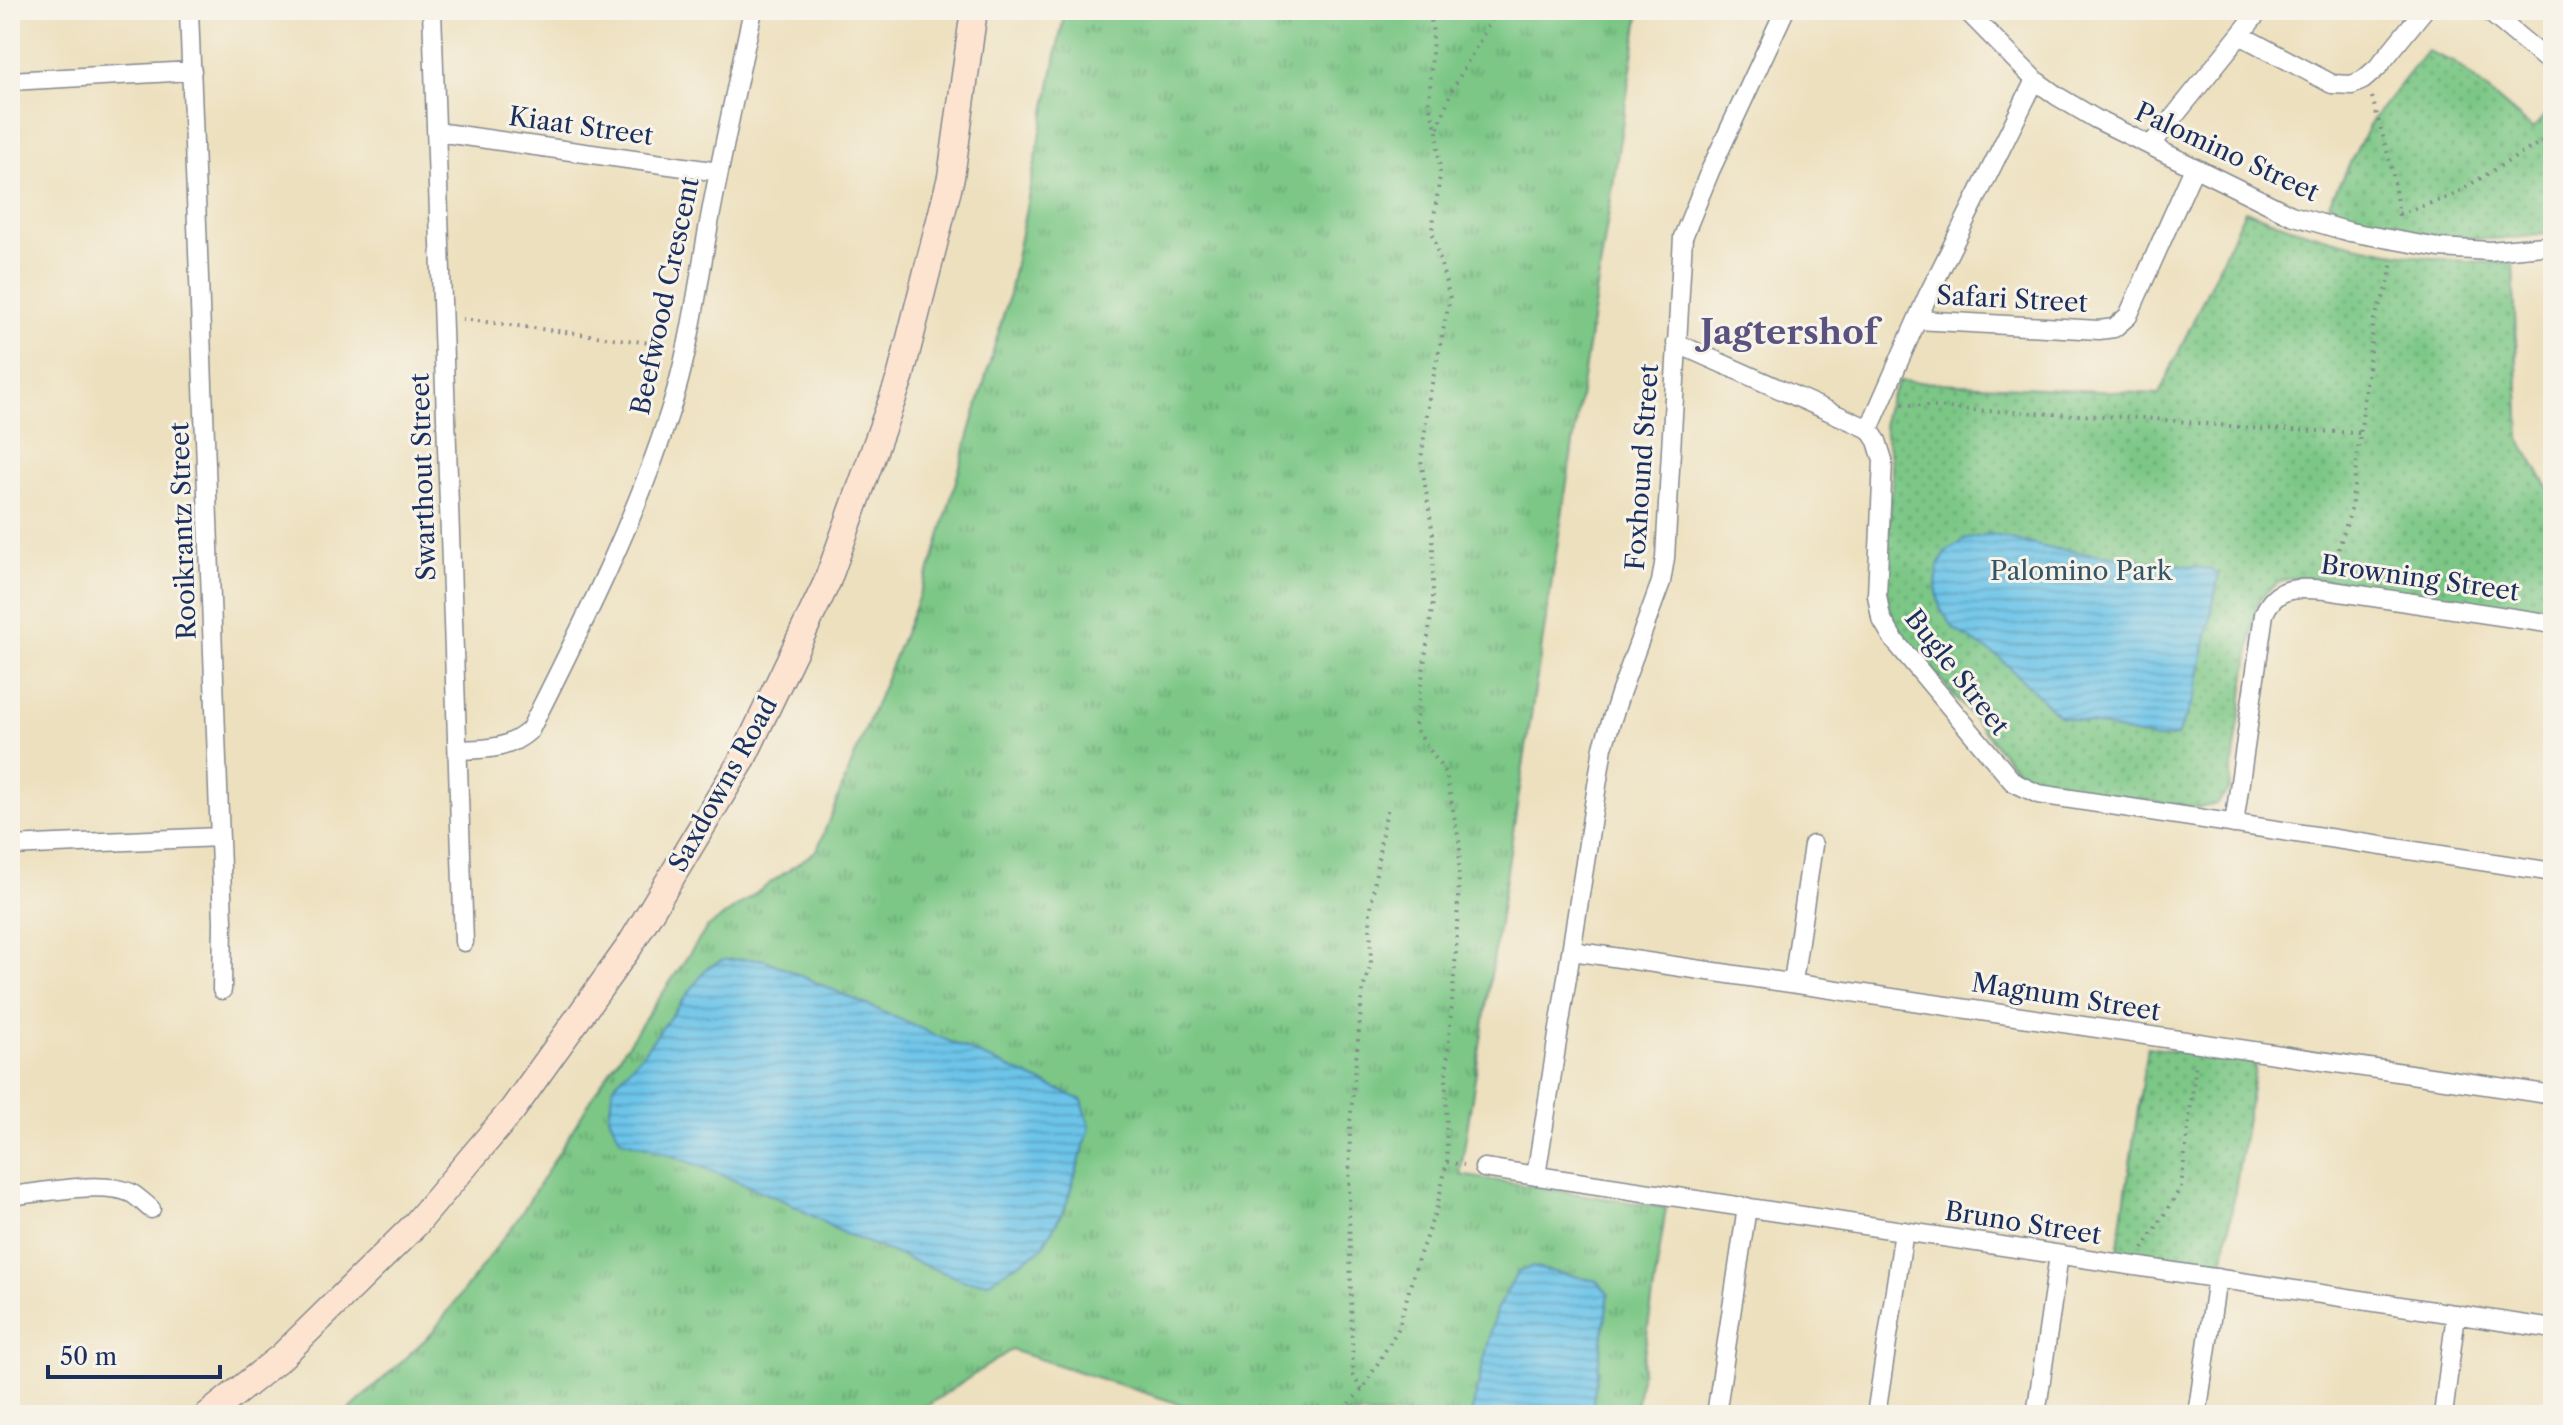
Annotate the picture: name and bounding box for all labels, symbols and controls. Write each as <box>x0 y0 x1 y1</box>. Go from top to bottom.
street label: Palomino Street <box>2130 95 2325 209</box>
street label: Kiaat Street <box>507 100 656 152</box>
street label: Beefwood Crescent <box>624 173 706 418</box>
street label: Safari Street <box>1935 279 2089 319</box>
district label: Jagtershof <box>1694 311 1883 353</box>
street label: Foxhound Street <box>1619 362 1665 571</box>
street label: Swarthout Street <box>403 372 443 582</box>
street label: Rooikrantz Street <box>163 421 203 640</box>
street label: Browning Street <box>2319 548 2522 608</box>
park label: Palomino Park <box>1990 555 2173 587</box>
street label: Bugle Street <box>1898 603 2017 742</box>
street label: Saxdowns Road <box>662 691 784 877</box>
street label: Magnum Street <box>1969 966 2163 1028</box>
street label: Bruno Street <box>1943 1195 2104 1251</box>
scale bar <box>48 1329 220 1379</box>
text: 50 m <box>60 1342 117 1371</box>

